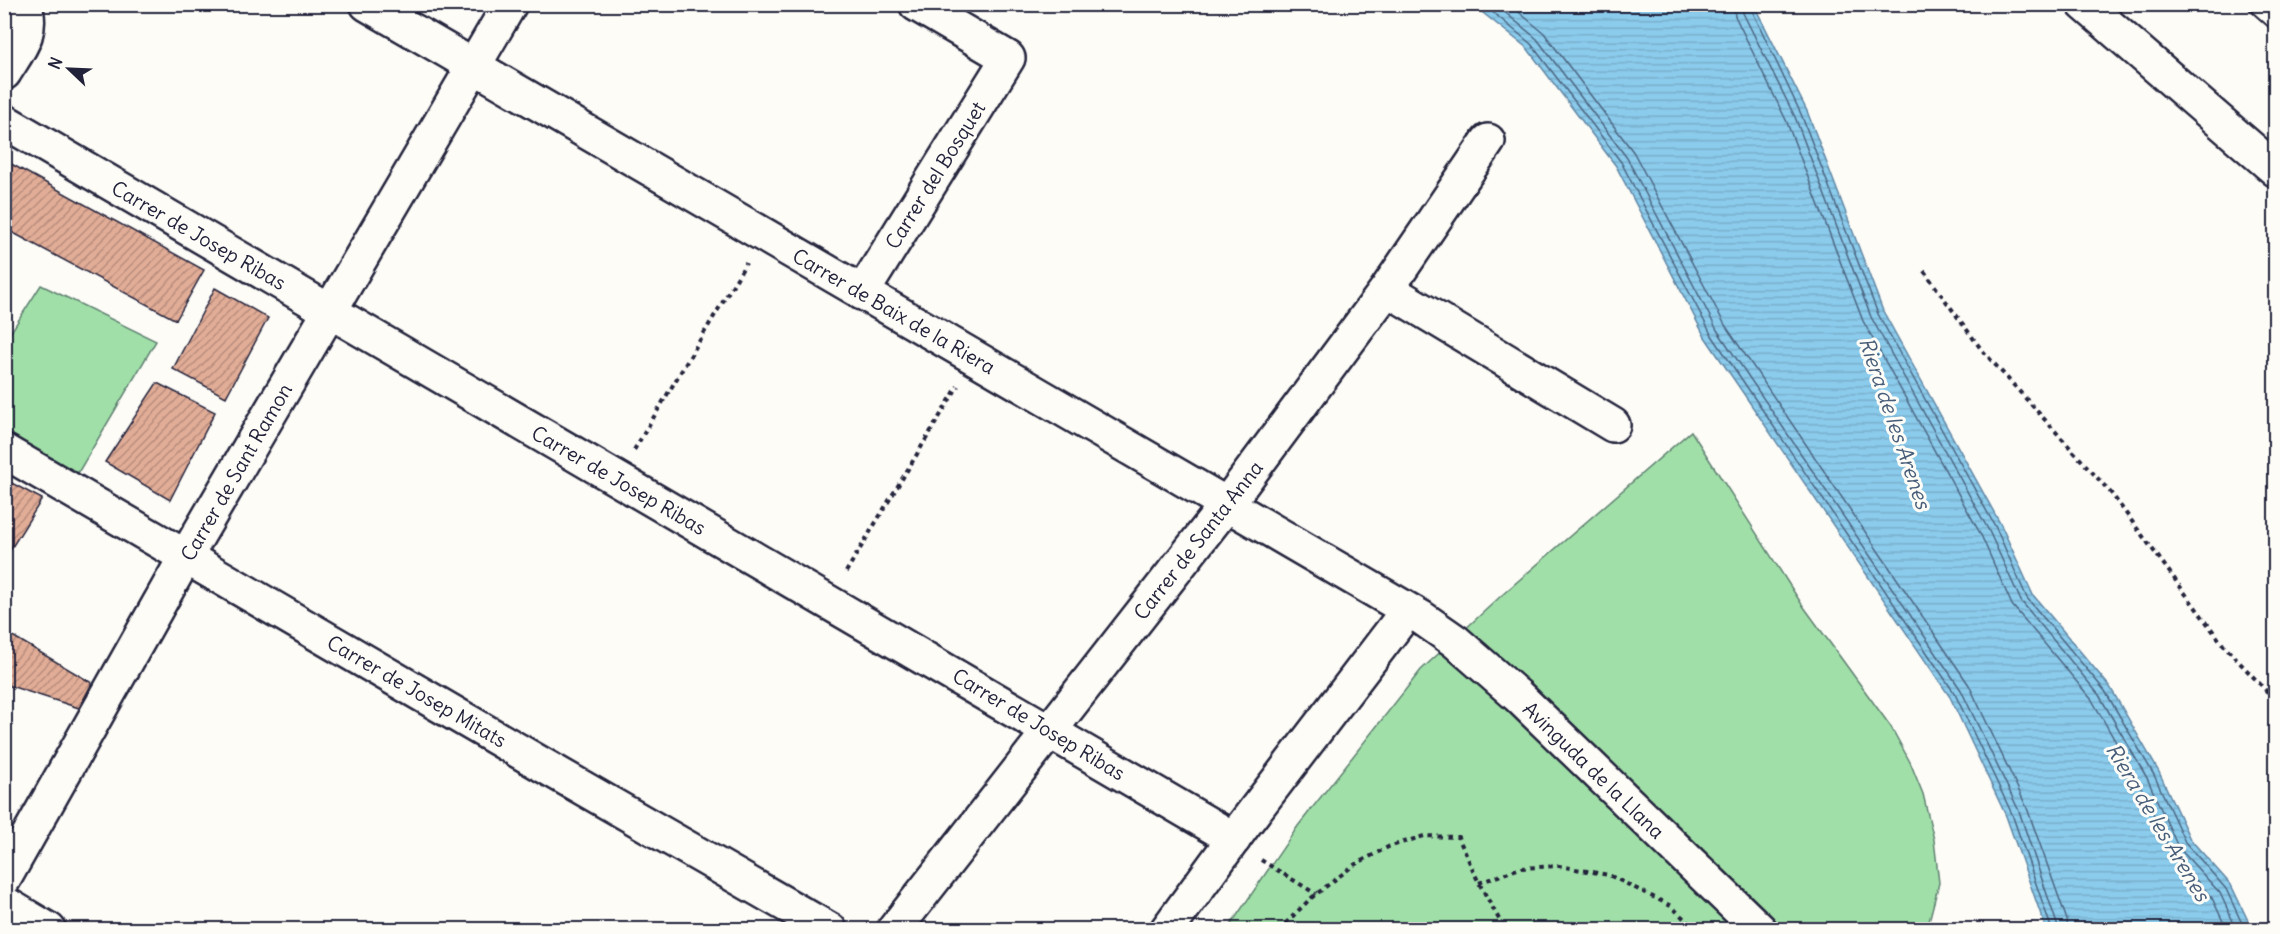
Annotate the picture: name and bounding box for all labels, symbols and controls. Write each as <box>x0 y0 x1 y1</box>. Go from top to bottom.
north arrow <box>39 39 99 99</box>
text: N <box>44 54 67 72</box>
street label: Carrer del Bosquet <box>880 96 991 253</box>
street label: Carrer de Josep Ribas <box>107 175 291 295</box>
street label: Carrer de Baix de la Riera <box>788 243 1000 379</box>
water label: Riera de les Arenes <box>1853 334 1937 514</box>
street label: Carrer de Sant Ramon <box>175 379 297 565</box>
street label: Carrer de Josep Ribas <box>527 420 711 540</box>
street label: Carrer de Santa Anna <box>1128 455 1268 625</box>
street label: Carrer de Josep Mitats <box>323 629 511 753</box>
street label: Carrer de Josep Ribas <box>948 663 1130 785</box>
street label: Avinguda de la Llana <box>1518 696 1670 844</box>
water label: Riera de les Arenes <box>2100 738 2217 907</box>

